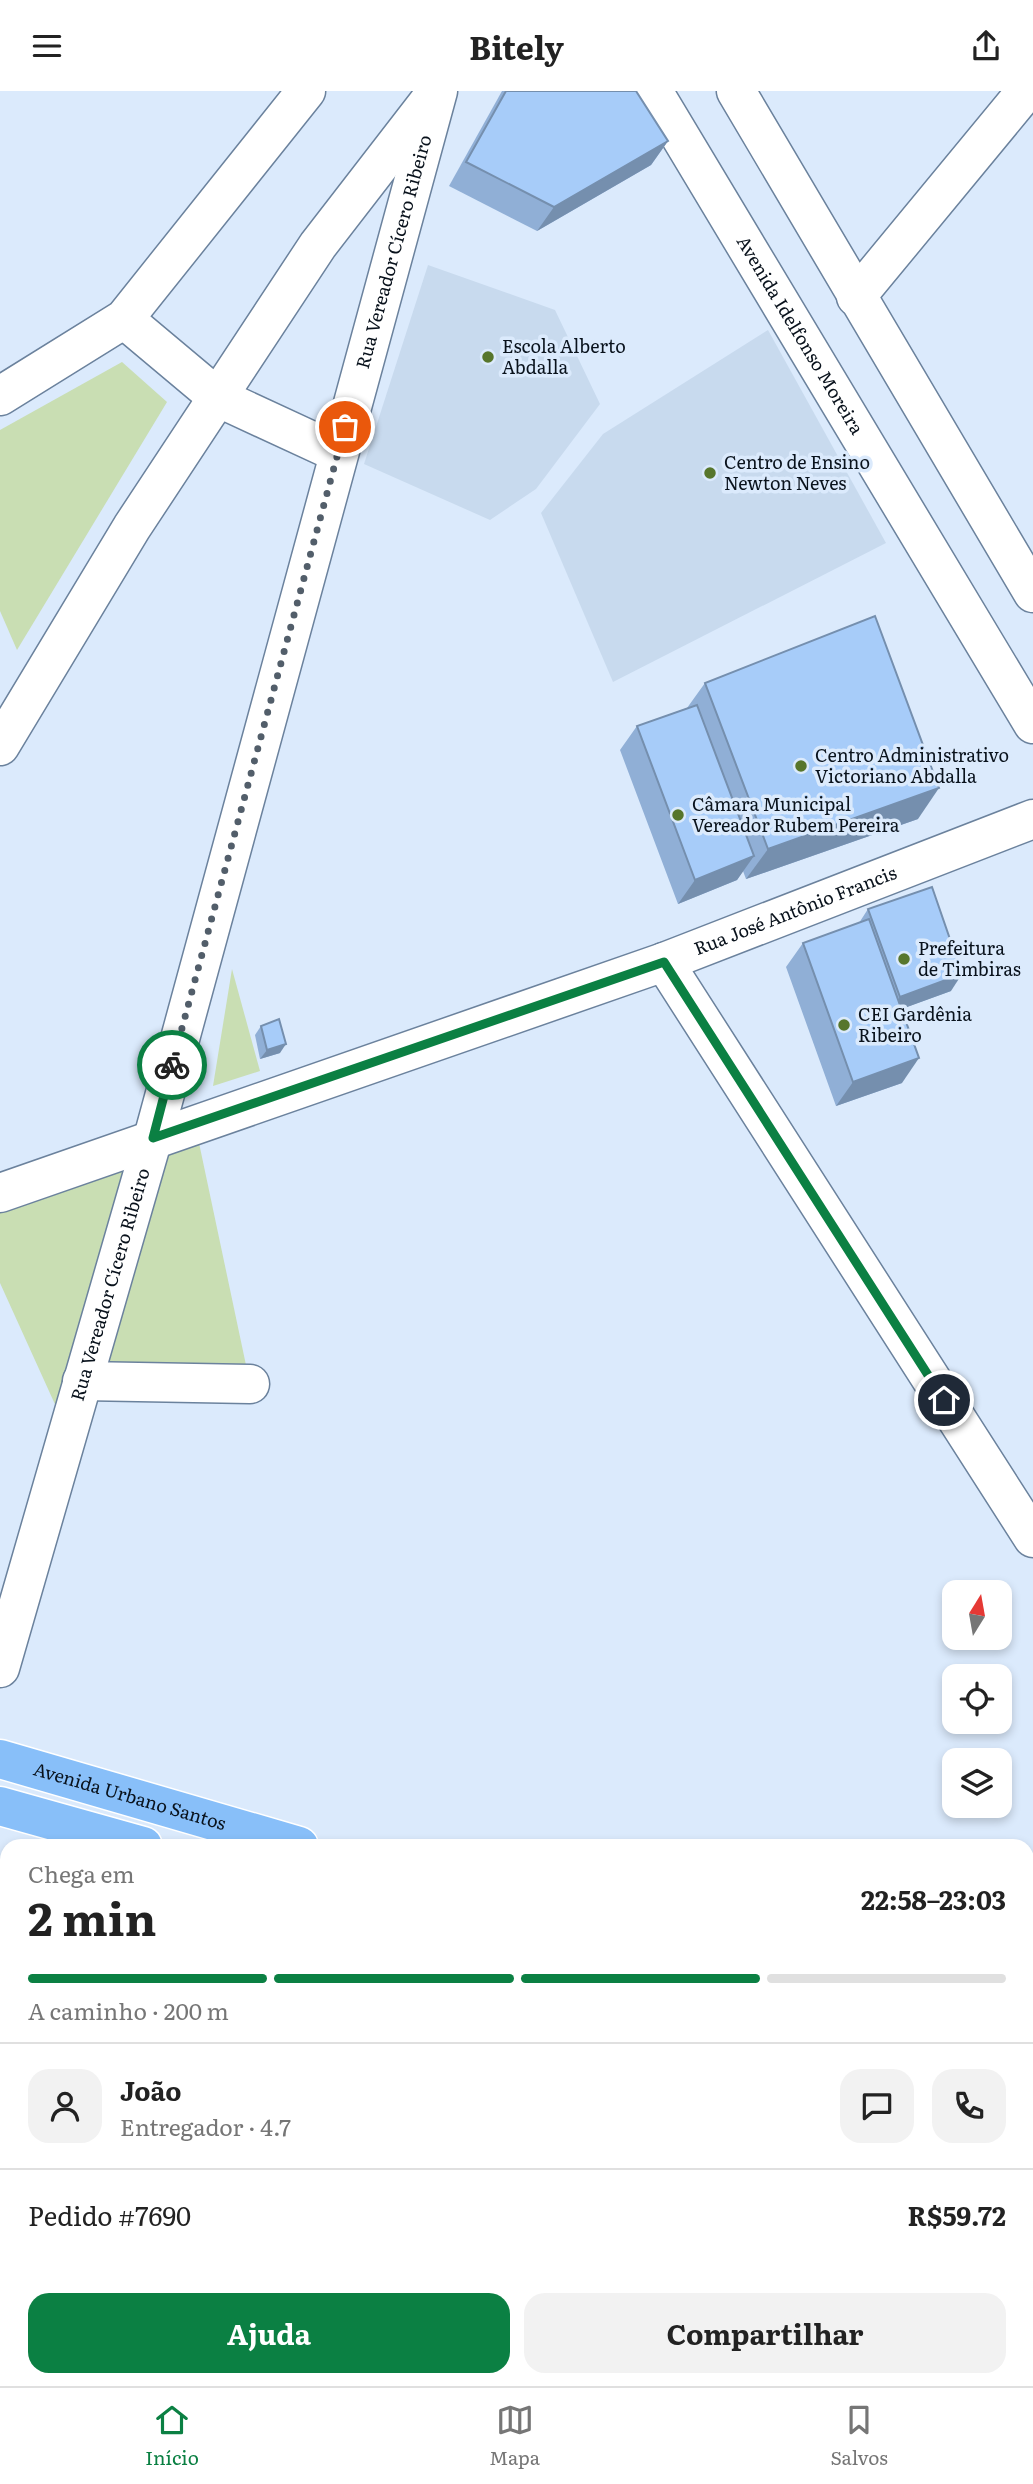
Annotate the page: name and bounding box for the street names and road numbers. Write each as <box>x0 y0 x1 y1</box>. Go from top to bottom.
street label: Rua Vereador Cícero Ribeiro <box>348 131 437 371</box>
street label: Avenida Idelfonso Moreira <box>731 230 871 439</box>
street label: Rua José Antônio Francis <box>690 858 900 961</box>
street label: Rua Vereador Cícero Ribeiro <box>63 1165 156 1404</box>
street label: Avenida Urbano Santos <box>31 1754 229 1836</box>

